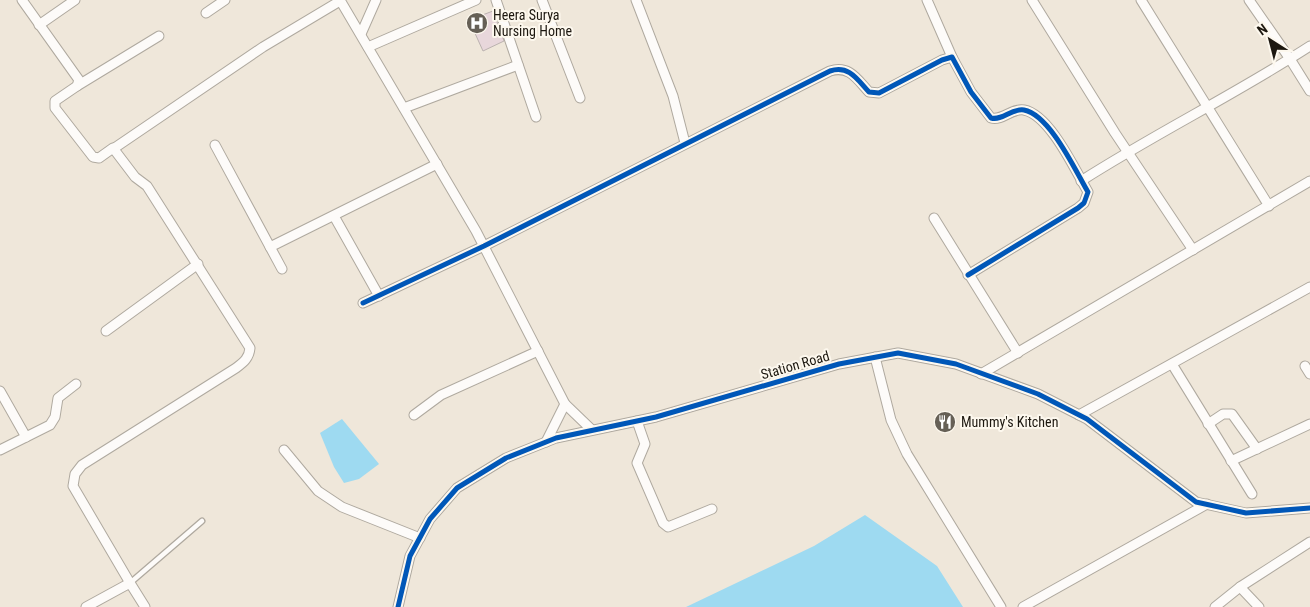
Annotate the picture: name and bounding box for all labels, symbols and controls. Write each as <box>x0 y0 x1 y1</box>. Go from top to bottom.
place label: Heera Surya Nursing Home <box>493 7 572 39</box>
hospital icon: Heera Surya Nursing Home <box>465 11 489 35</box>
north arrow <box>1245 15 1295 65</box>
text: N <box>1254 20 1271 38</box>
street label: Station Road <box>759 348 831 382</box>
restaurant icon: Mummy's Kitchen <box>933 410 957 434</box>
place label: Mummy's Kitchen <box>961 414 1058 430</box>

